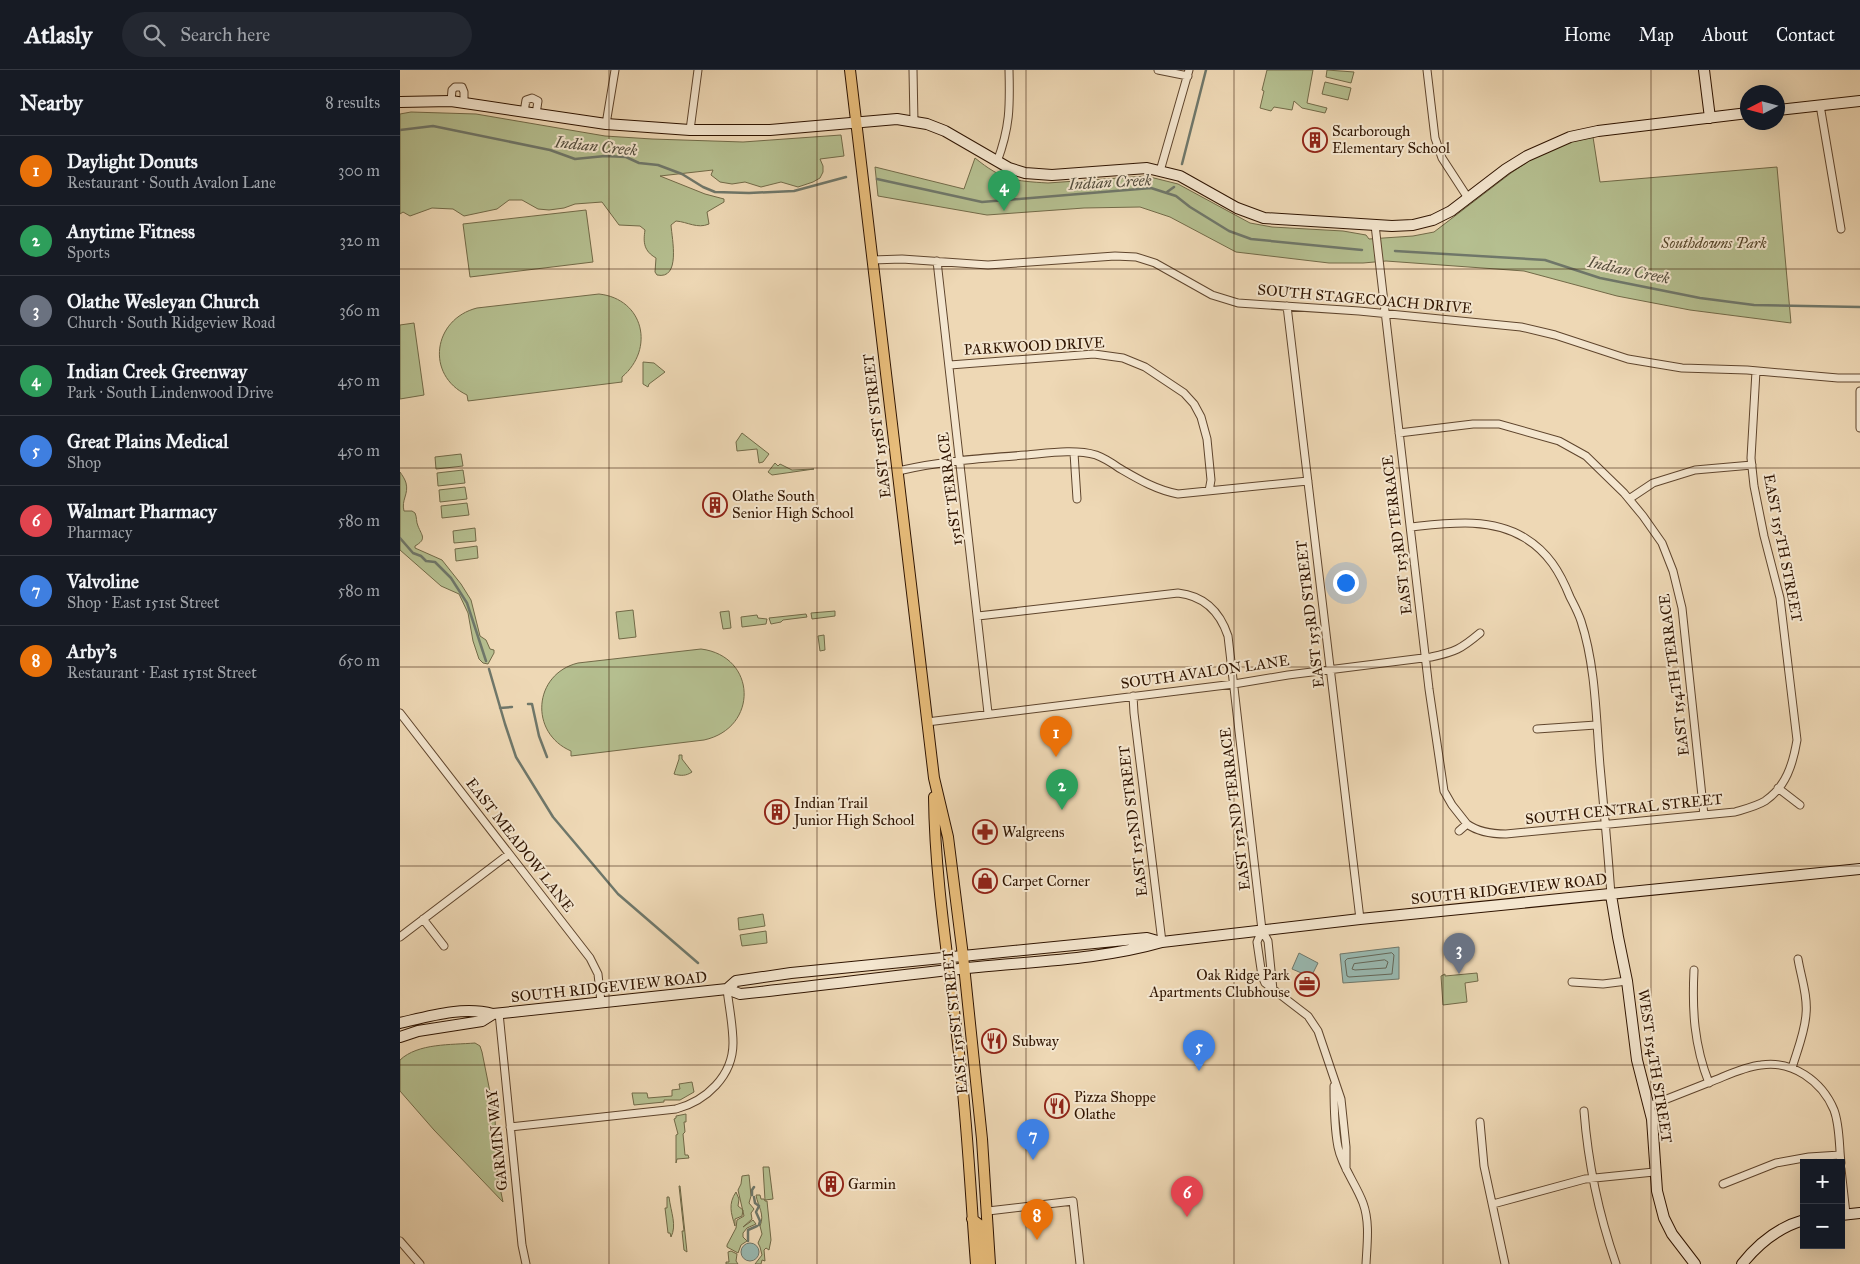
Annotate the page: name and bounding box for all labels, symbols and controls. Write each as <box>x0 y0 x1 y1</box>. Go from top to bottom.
search box <box>122 12 472 57</box>
text: Atlasly <box>25 20 92 50</box>
icon: search <box>140 21 168 49</box>
text: Search here <box>180 23 270 46</box>
text: Home <box>1564 24 1611 46</box>
text: Map <box>1639 24 1674 46</box>
text: About <box>1702 24 1748 46</box>
text: Contact <box>1776 24 1835 46</box>
north arrow <box>1740 85 1785 130</box>
text: Nearby <box>20 90 83 116</box>
text: 8 results <box>325 93 380 112</box>
place label: Scarborough Elementary School <box>1332 122 1451 157</box>
building icon: Scarborough Elementary School <box>1302 127 1328 153</box>
water label: Indian Creek <box>553 132 638 160</box>
text: Daylight Donuts <box>67 150 198 173</box>
text: 1 <box>33 161 39 180</box>
text: 300 m <box>338 161 380 180</box>
pin: 4 <box>988 170 1020 211</box>
water label: Indian Creek <box>1067 170 1152 194</box>
text: Restaurant · South Avalon Lane <box>67 173 276 192</box>
text: Anytime Fitness <box>67 220 195 243</box>
text: 2 <box>32 231 40 250</box>
text: 320 m <box>340 231 380 250</box>
park label: Southdowns Park <box>1660 234 1767 252</box>
text: Sports <box>67 243 110 262</box>
water label: Indian Creek <box>1585 252 1672 288</box>
street label: SOUTH STAGECOACH DRIVE <box>1257 281 1474 317</box>
text: Olathe Wesleyan Church <box>67 290 259 313</box>
text: 3 <box>33 301 39 320</box>
text: 360 m <box>339 301 380 320</box>
text: Church · South Ridgeview Road <box>67 313 276 332</box>
street label: PARKWOOD DRIVE <box>963 333 1105 359</box>
street label: EAST 151ST STREET <box>859 353 895 499</box>
text: Indian Creek Greenway <box>67 360 247 383</box>
text: 4 <box>32 371 40 390</box>
text: 450 m <box>337 371 380 390</box>
text: Park · South Lindenwood Drive <box>67 383 274 402</box>
text: Great Plains Medical <box>67 430 228 453</box>
street label: 151ST TERRACE <box>934 431 966 547</box>
text: 5 <box>32 441 40 460</box>
text: 450 m <box>337 441 380 460</box>
text: Shop <box>67 453 101 472</box>
street label: EAST 153RD TERRACE <box>1378 454 1416 616</box>
street label: EAST 155TH STREET <box>1760 472 1806 624</box>
place label: Olathe South Senior High School <box>732 487 855 522</box>
building icon: Olathe South Senior High School <box>702 492 728 518</box>
text: Walmart Pharmacy <box>67 500 217 523</box>
text: 6 <box>32 511 40 530</box>
text: 580 m <box>338 511 380 530</box>
text: Pharmacy <box>67 523 132 542</box>
street label: EAST 153RD STREET <box>1292 539 1328 689</box>
text: Valvoline <box>67 570 139 593</box>
your location <box>1333 570 1359 596</box>
text: 7 <box>32 581 40 600</box>
text: 580 m <box>338 581 380 600</box>
text: Shop · East 151st Street <box>67 593 219 612</box>
street label: EAST 154TH TERRACE <box>1655 593 1693 757</box>
text: Arby's <box>67 640 117 663</box>
text: 8 <box>32 651 40 670</box>
text: 650 m <box>338 651 380 670</box>
street label: SOUTH AVALON LANE <box>1119 651 1291 693</box>
text: Restaurant · East 151st Street <box>67 663 257 682</box>
pin: 1 <box>1040 716 1072 757</box>
street label: EAST 152ND TERRACE <box>1216 726 1254 891</box>
street label: EAST 152ND STREET <box>1115 744 1151 898</box>
pin: 2 <box>1046 769 1078 810</box>
street label: EAST MEADOW LANE <box>462 774 578 916</box>
street label: SOUTH CENTRAL STREET <box>1524 790 1724 828</box>
place label: Indian Trail Junior High School <box>792 794 916 830</box>
building icon: Indian Trail Junior High School <box>764 799 790 825</box>
pharmacy icon: Walgreens <box>972 819 998 845</box>
place label: Walgreens <box>1002 823 1065 841</box>
shop icon: Carpet Corner <box>972 868 998 894</box>
street label: SOUTH RIDGEVIEW ROAD <box>1410 870 1608 908</box>
place label: Carpet Corner <box>1002 872 1090 890</box>
pin: 3 <box>1443 933 1475 974</box>
street label: EAST 151ST STREET <box>938 949 972 1095</box>
place label: Oak Ridge Park Apartments Clubhouse <box>1148 966 1290 1001</box>
street label: SOUTH RIDGEVIEW ROAD <box>510 968 708 1006</box>
office icon: Oak Ridge Park Apartments Clubhouse <box>1294 971 1320 997</box>
street label: WEST 154TH STREET <box>1634 988 1676 1144</box>
restaurant icon: Subway <box>981 1028 1007 1054</box>
pin: 5 <box>1183 1030 1215 1071</box>
place label: Subway <box>1012 1032 1060 1050</box>
street label: GARMIN WAY <box>483 1088 511 1192</box>
place label: Pizza Shoppe Olathe <box>1074 1088 1156 1123</box>
restaurant icon: Pizza Shoppe Olathe <box>1044 1093 1070 1119</box>
pin: 7 <box>1017 1119 1049 1160</box>
map controls <box>1800 1159 1845 1249</box>
button: + <box>1800 1159 1845 1204</box>
building icon: Garmin <box>818 1171 844 1197</box>
place label: Garmin <box>848 1175 896 1193</box>
pin: 6 <box>1171 1176 1203 1217</box>
pin: 8 <box>1021 1199 1053 1240</box>
button: − <box>1800 1204 1845 1249</box>

